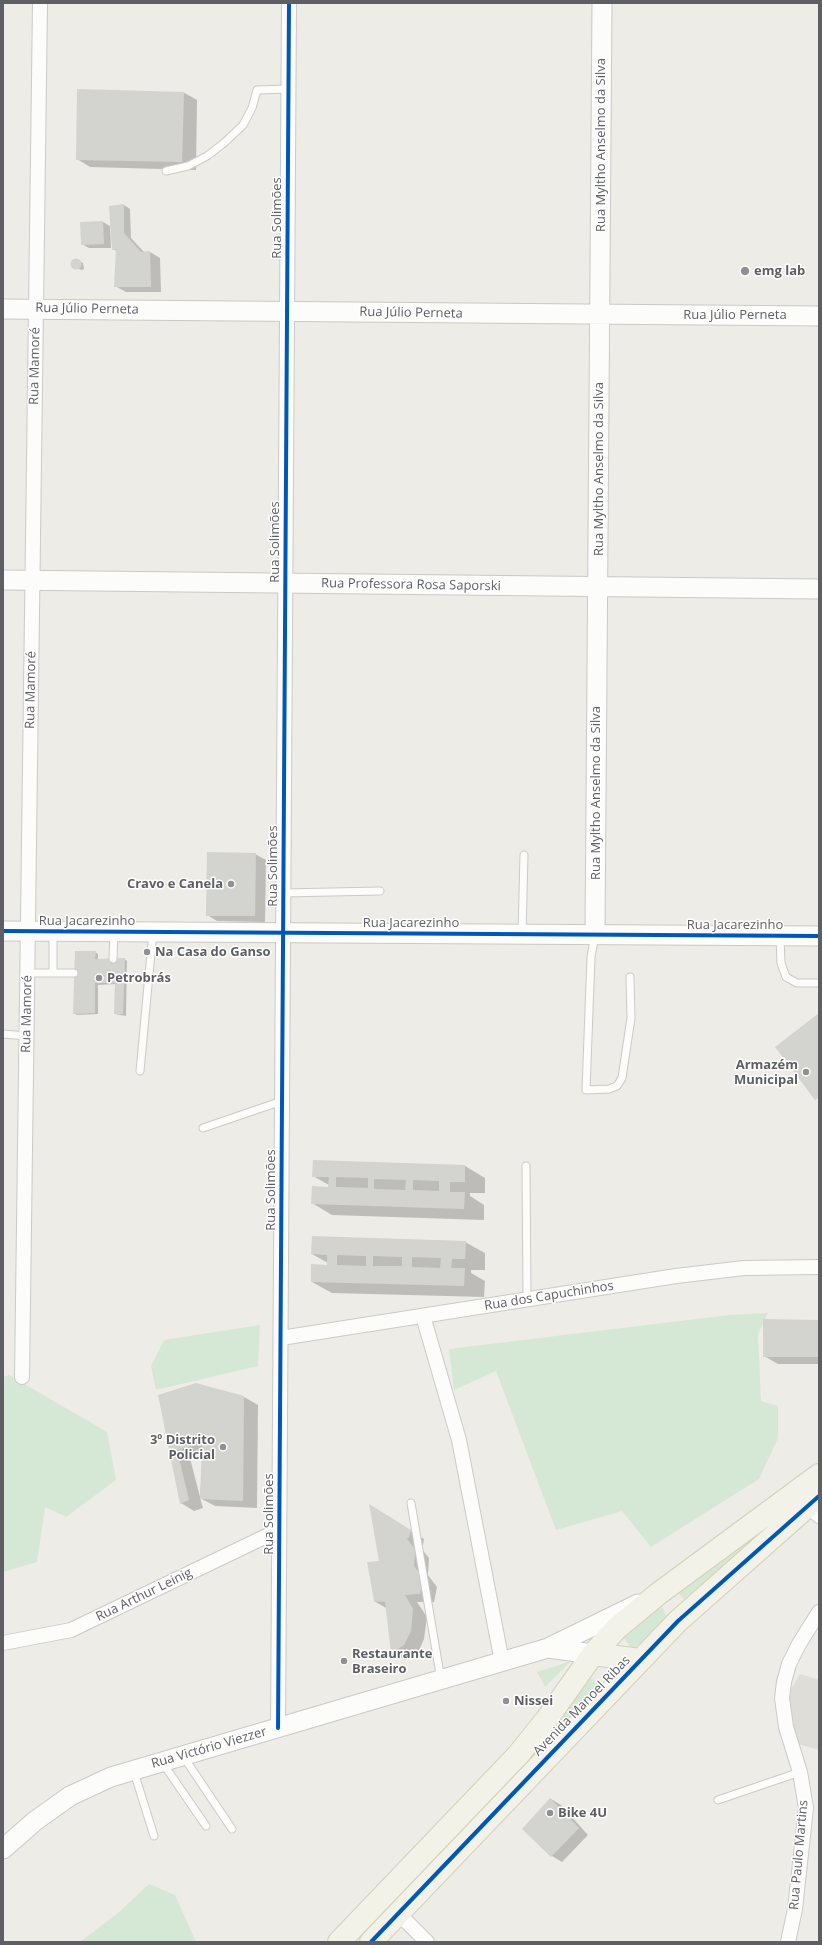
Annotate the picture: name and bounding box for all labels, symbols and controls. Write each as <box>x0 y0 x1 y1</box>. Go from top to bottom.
street label: Rua Myltho Anselmo da Silva <box>593 58 609 232</box>
street label: Rua Solimões <box>269 177 285 259</box>
place label: emg lab <box>754 263 805 279</box>
marker: emg lab <box>739 265 751 277</box>
street label: Rua Júlio Perneta <box>35 300 139 318</box>
street label: Rua Júlio Perneta <box>359 304 463 322</box>
street label: Rua Júlio Perneta <box>683 307 787 323</box>
street label: Rua Mamoré <box>27 327 43 405</box>
street label: Rua Myltho Anselmo da Silva <box>591 382 607 556</box>
street label: Rua Solimões <box>267 501 283 583</box>
street label: Rua Professora Rosa Saporski <box>321 576 501 594</box>
street label: Rua Mamoré <box>23 651 39 729</box>
street label: Rua Myltho Anselmo da Silva <box>588 706 604 880</box>
street label: Rua Solimões <box>265 825 281 907</box>
place label: Cravo e Canela <box>127 876 223 892</box>
marker: Cravo e Canela <box>226 879 236 889</box>
street label: Rua Jacarezinho <box>39 913 135 929</box>
street label: Rua Jacarezinho <box>363 915 459 931</box>
street label: Rua Jacarezinho <box>687 917 783 933</box>
place label: Na Casa do Ganso <box>155 944 271 960</box>
marker: Na Casa do Ganso <box>142 947 152 957</box>
place label: Petrobrás <box>107 970 171 986</box>
marker: Petrobrás <box>94 973 104 983</box>
street label: Rua Mamoré <box>19 975 35 1053</box>
place label: Armazém Municipal <box>734 1057 798 1088</box>
marker: Armazém Municipal <box>801 1067 811 1077</box>
street label: Rua Solimões <box>263 1149 279 1231</box>
street label: Rua dos Capuchinhos <box>483 1278 615 1314</box>
place label: 3º Distrito Policial <box>150 1432 215 1463</box>
marker: 3º Distrito Policial <box>218 1442 228 1452</box>
street label: Rua Solimões <box>261 1473 277 1555</box>
street label: Rua Arthur Leinig <box>93 1565 195 1625</box>
place label: Restaurante Braseiro <box>352 1646 432 1677</box>
street label: Avenida Manoel Ribas <box>530 1653 634 1759</box>
marker: Restaurante Braseiro <box>339 1656 349 1666</box>
place label: Nissei <box>514 1693 553 1709</box>
marker: Nissei <box>501 1696 511 1706</box>
street label: Rua Victório Viezzer <box>150 1724 268 1772</box>
street label: Rua Paulo Martins <box>786 1799 812 1911</box>
place label: Bike 4U <box>558 1805 607 1821</box>
marker: Bike 4U <box>545 1808 555 1818</box>

